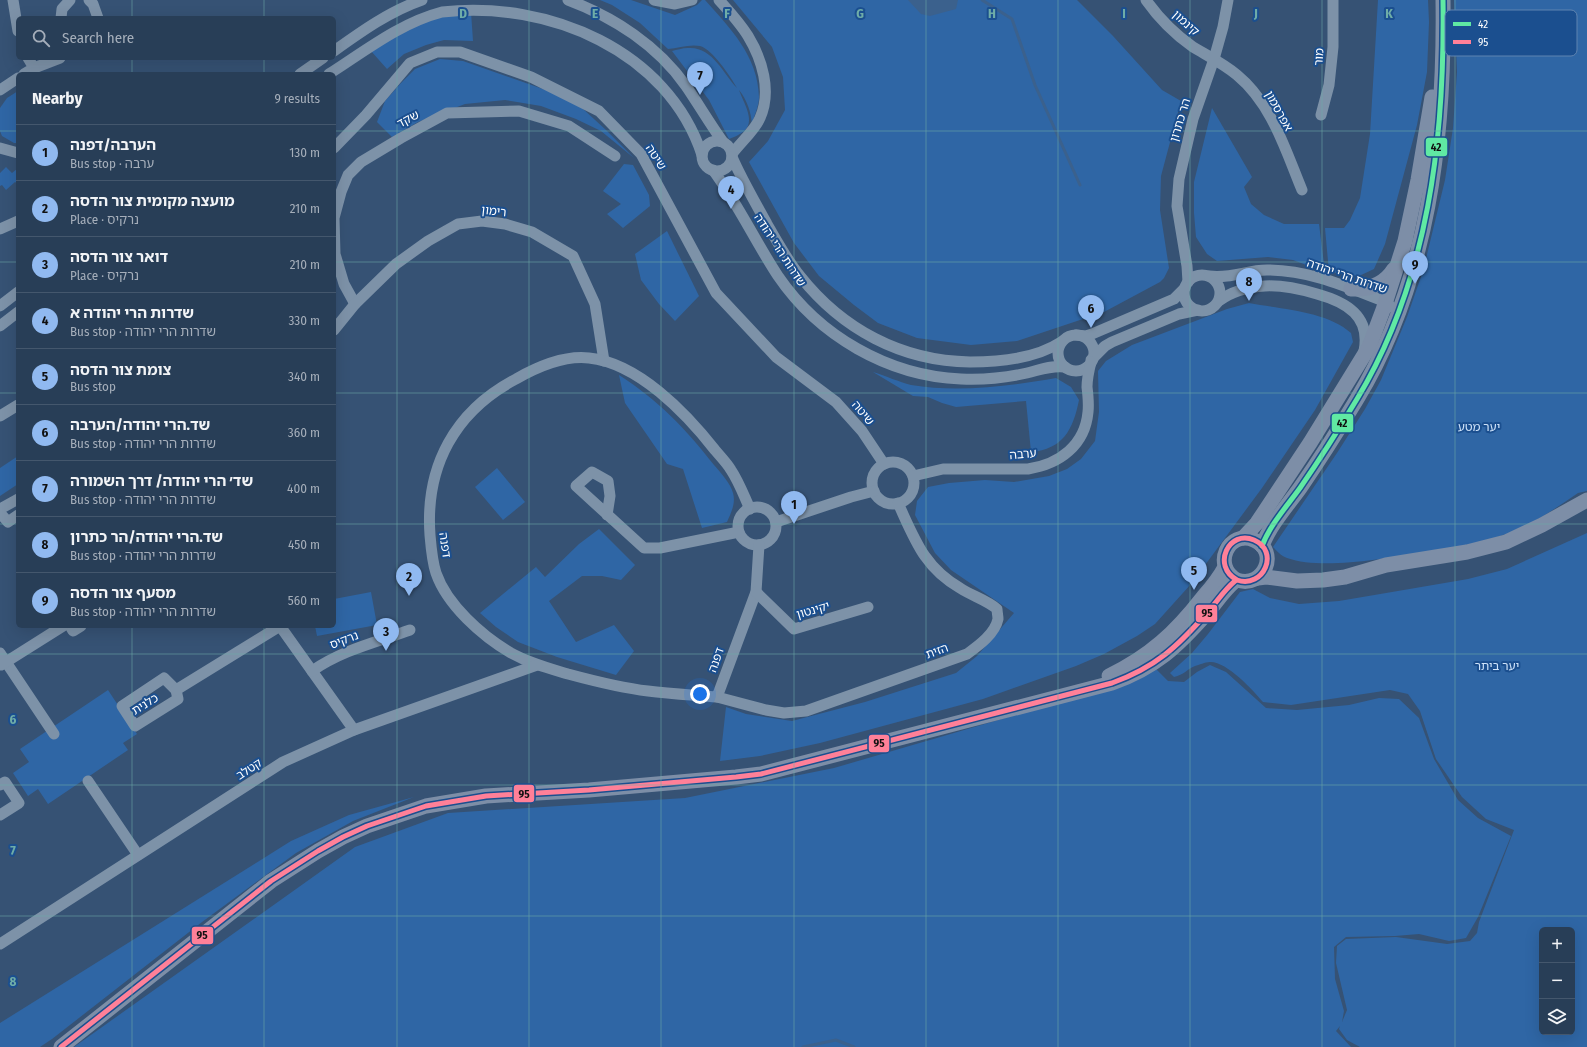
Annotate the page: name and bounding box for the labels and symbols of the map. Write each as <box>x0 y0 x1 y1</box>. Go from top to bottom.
text: D <box>459 6 467 21</box>
text: E <box>592 6 598 21</box>
text: F <box>724 6 730 21</box>
text: G <box>856 6 864 21</box>
text: H <box>988 6 996 21</box>
text: I <box>1122 6 1126 21</box>
text: J <box>1253 6 1258 21</box>
text: K <box>1385 6 1393 21</box>
street label: קינמון <box>1170 7 1203 39</box>
legend <box>1445 10 1577 56</box>
text: 42 <box>1478 18 1488 31</box>
text: 95 <box>1478 36 1488 49</box>
street label: מור <box>1311 48 1327 66</box>
pin: 7 <box>687 62 713 95</box>
street label: אפרסמון <box>1262 88 1296 134</box>
street label: הר כתרון <box>1167 97 1193 143</box>
street label: שקד <box>395 107 421 131</box>
line badge: 42 <box>1425 137 1448 157</box>
text: 42 <box>1431 141 1441 154</box>
street label: שיטה <box>643 142 669 172</box>
pin: 4 <box>718 176 744 209</box>
street label: רימון <box>481 203 507 219</box>
street label: שדרות הרי יהודה <box>751 211 809 289</box>
pin: 9 <box>1402 251 1428 284</box>
street label: שדרות הרי יהודה <box>1305 256 1389 296</box>
pin: 8 <box>1236 268 1262 301</box>
pin: 6 <box>1078 295 1104 328</box>
street label: שיטה <box>849 398 877 428</box>
line badge: 42 <box>1331 413 1354 433</box>
text: 42 <box>1337 417 1347 430</box>
park label: יער מטע <box>1458 420 1500 434</box>
street label: ערבה <box>1009 446 1037 462</box>
pin: 1 <box>781 491 807 524</box>
street label: דפנה <box>436 531 454 559</box>
pin: 5 <box>1181 557 1207 590</box>
pin: 2 <box>396 563 422 596</box>
street label: יקינטון <box>795 599 831 621</box>
line badge: 95 <box>1195 604 1218 623</box>
text: 95 <box>1201 607 1213 620</box>
pin: 3 <box>373 618 399 651</box>
street label: נרקיס <box>328 628 360 652</box>
street label: הזית <box>924 640 950 662</box>
street label: דפנה <box>705 645 727 674</box>
park label: יער ביתר <box>1475 659 1519 673</box>
your location <box>690 684 710 704</box>
street label: כלנית <box>129 691 161 717</box>
text: 6 <box>10 712 17 727</box>
line badge: 95 <box>868 734 890 753</box>
text: 95 <box>873 737 885 750</box>
street label: קטלב <box>234 755 265 782</box>
line badge: 95 <box>513 784 535 803</box>
text: 95 <box>518 788 530 801</box>
text: 7 <box>10 843 16 858</box>
line badge: 95 <box>191 926 214 945</box>
text: 95 <box>196 929 208 942</box>
text: 8 <box>10 974 17 989</box>

